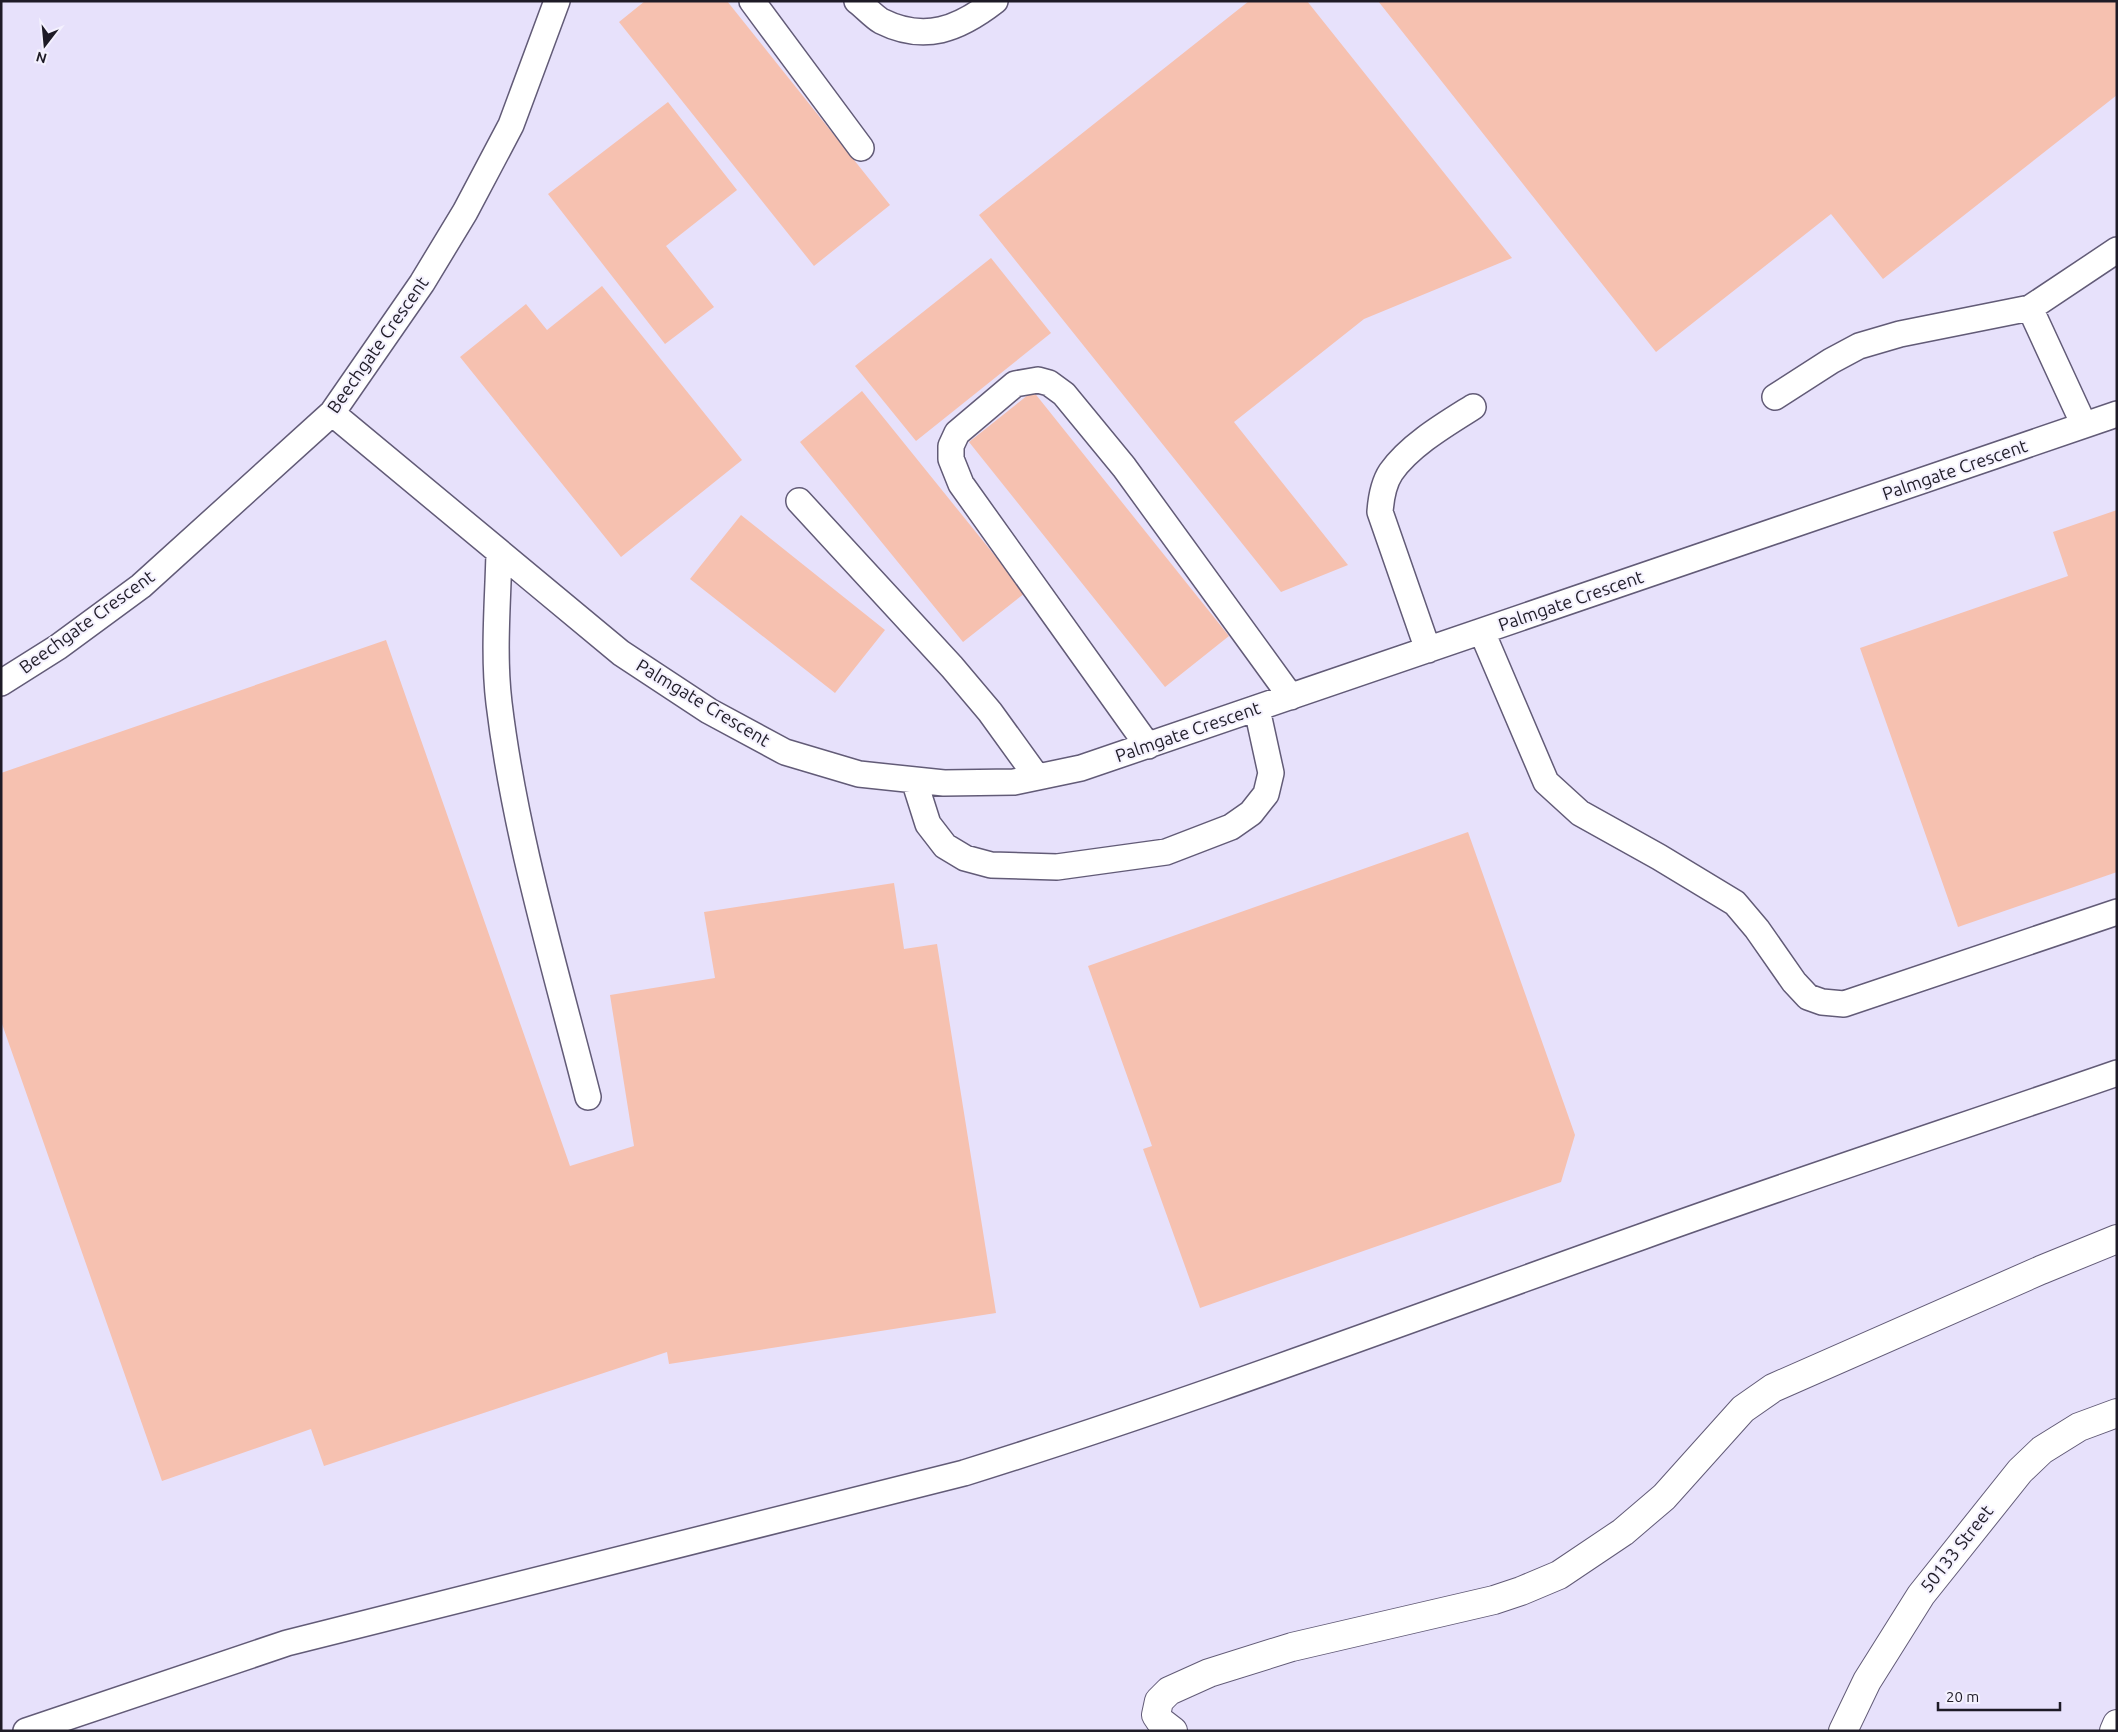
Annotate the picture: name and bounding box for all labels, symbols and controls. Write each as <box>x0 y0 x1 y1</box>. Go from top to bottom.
north arrow <box>20 20 70 70</box>
text: N <box>34 48 49 67</box>
street label: Beechgate Crescent <box>323 272 432 416</box>
street label: Palmgate Crescent <box>1880 435 2030 503</box>
street label: Beechgate Crescent <box>15 566 158 677</box>
street label: Palmgate Crescent <box>1496 566 1646 634</box>
street label: Palmgate Crescent <box>633 654 774 750</box>
street label: Palmgate Crescent <box>1113 697 1263 765</box>
street label: 50133 Street <box>1916 1501 1996 1596</box>
scale bar <box>1938 1680 2060 1712</box>
text: 20 m <box>1946 1688 1979 1705</box>

